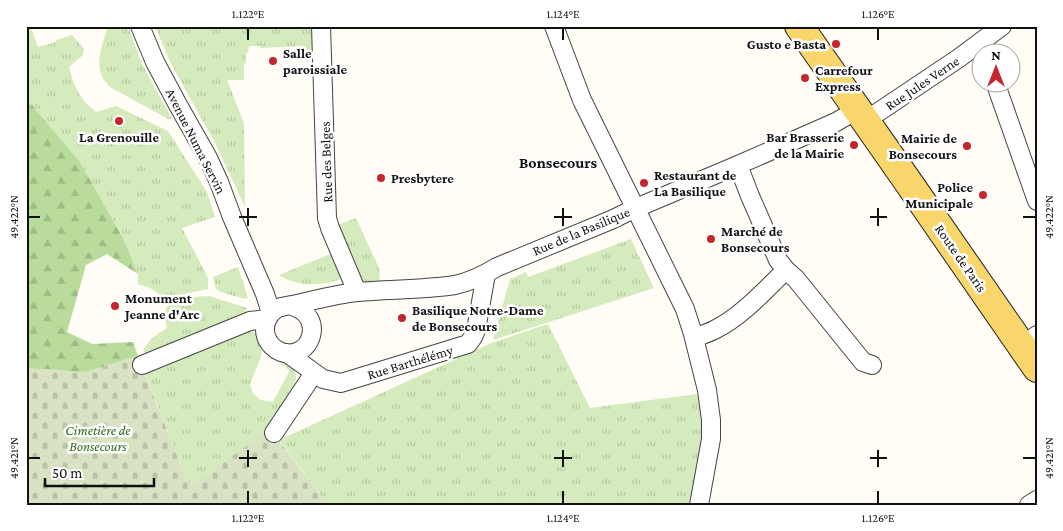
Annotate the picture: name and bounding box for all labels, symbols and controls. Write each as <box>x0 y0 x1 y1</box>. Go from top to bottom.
text: 1.122°E <box>232 7 265 21</box>
text: 1.124°E <box>546 7 580 21</box>
text: 1.126°E <box>862 7 895 21</box>
place label: Gusto e Basta <box>747 36 826 52</box>
marker: Gusto e Basta <box>830 38 842 50</box>
north arrow <box>970 42 1020 92</box>
place label: Salle paroissiale <box>283 45 347 77</box>
text: N <box>991 47 1001 63</box>
street label: Rue Jules Verne <box>882 52 962 114</box>
marker: Salle paroissiale <box>267 55 279 67</box>
place label: Carrefour Express <box>815 62 873 94</box>
marker: Carrefour Express <box>799 72 811 84</box>
street label: Avenue Numa Servin <box>162 86 230 197</box>
marker: La Grenouille <box>113 115 125 127</box>
street label: Rue des Belges <box>317 121 335 203</box>
place label: La Grenouille <box>79 129 159 145</box>
place label: Bar Brasserie de la Mairie <box>766 129 844 161</box>
place label: Mairie de Bonsecours <box>889 130 957 162</box>
marker: Bar Brasserie de la Mairie <box>848 139 860 151</box>
marker: Mairie de Bonsecours <box>961 140 973 152</box>
district label: Bonsecours <box>519 154 598 171</box>
place label: Restaurant de La Basilique <box>654 167 737 199</box>
place label: Presbytere <box>391 170 454 186</box>
marker: Presbytere <box>375 172 387 184</box>
marker: Restaurant de La Basilique <box>638 177 650 189</box>
place label: Police Municipale <box>905 179 973 211</box>
marker: Police Municipale <box>977 189 989 201</box>
text: 49.422°N <box>7 195 21 239</box>
text: 49.422°N <box>1042 195 1056 239</box>
street label: Rue de la Basilique <box>530 203 632 259</box>
street label: Route de Paris <box>932 221 990 295</box>
place label: Marché de Bonsecours <box>721 223 790 255</box>
marker: Marché de Bonsecours <box>705 233 717 245</box>
place label: Monument Jeanne d'Arc <box>123 290 200 322</box>
marker: Monument Jeanne d'Arc <box>109 300 121 312</box>
place label: Basilique Notre-Dame de Bonsecours <box>412 302 544 334</box>
marker: Basilique Notre-Dame de Bonsecours <box>396 312 408 324</box>
street label: Rue Barthélémy <box>365 341 455 383</box>
park label: Cimetière de Bonsecours <box>65 422 131 454</box>
text: 49.421°N <box>7 437 21 479</box>
text: 49.421°N <box>1042 437 1056 479</box>
scale bar <box>45 456 154 488</box>
text: 50 m <box>52 465 82 481</box>
text: 1.122°E <box>232 511 265 525</box>
text: 1.124°E <box>546 511 580 525</box>
text: 1.126°E <box>862 511 895 525</box>

